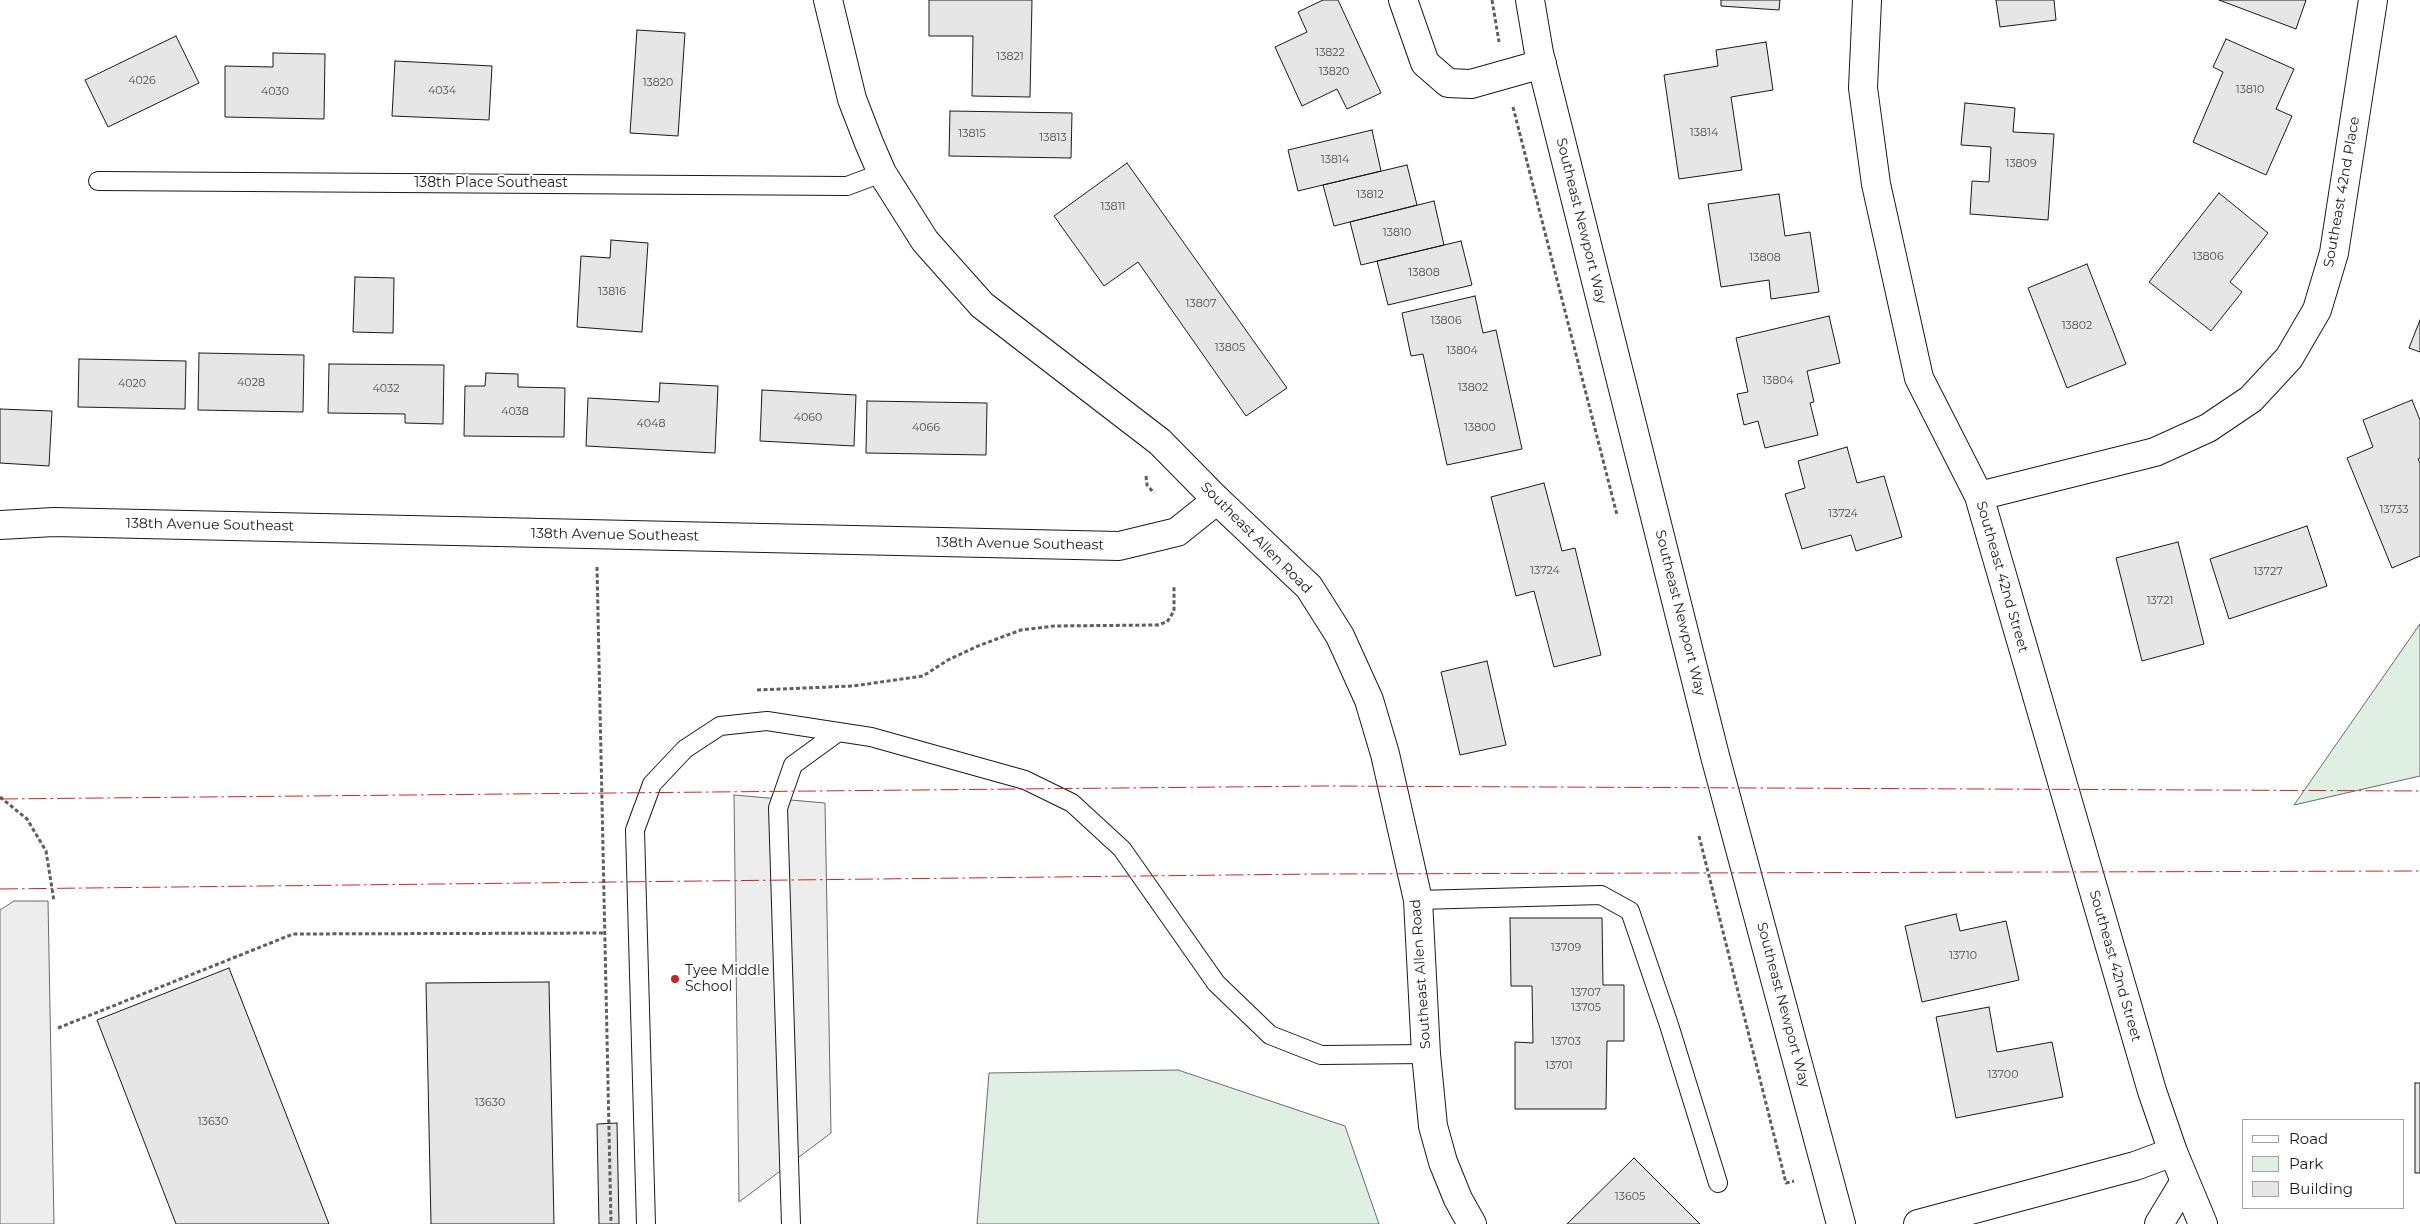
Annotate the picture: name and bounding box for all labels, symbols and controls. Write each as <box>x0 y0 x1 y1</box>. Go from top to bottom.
house number: 13822 <box>1315 46 1345 60</box>
house number: 13821 <box>996 50 1024 64</box>
house number: 13820 <box>1319 65 1349 79</box>
house number: 4026 <box>128 74 156 88</box>
house number: 13820 <box>643 76 673 90</box>
house number: 13810 <box>2236 83 2264 97</box>
house number: 4034 <box>428 84 456 98</box>
house number: 4030 <box>261 85 289 99</box>
street label: Southeast 42nd Place <box>2320 115 2364 269</box>
house number: 13814 <box>1690 126 1718 140</box>
house number: 13815 <box>958 127 986 141</box>
house number: 13813 <box>1039 131 1067 145</box>
street label: Southeast Newport Way <box>1552 136 1610 306</box>
house number: 13814 <box>1321 153 1349 167</box>
house number: 13809 <box>2005 157 2037 171</box>
street label: 138th Place Southeast <box>414 175 568 191</box>
house number: 13812 <box>1356 188 1384 202</box>
house number: 13811 <box>1100 200 1126 214</box>
house number: 13810 <box>1383 226 1411 240</box>
house number: 13806 <box>2192 250 2224 264</box>
house number: 13808 <box>1749 251 1781 265</box>
house number: 13808 <box>1408 266 1440 280</box>
house number: 13816 <box>598 285 626 299</box>
house number: 13807 <box>1186 297 1216 311</box>
house number: 13806 <box>1430 314 1462 328</box>
house number: 13802 <box>2062 319 2092 333</box>
house number: 13805 <box>1215 341 1245 355</box>
house number: 13804 <box>1446 344 1478 358</box>
house number: 13804 <box>1762 374 1794 388</box>
house number: 4028 <box>237 376 265 390</box>
house number: 4020 <box>118 377 146 391</box>
house number: 13802 <box>1458 381 1488 395</box>
house number: 4032 <box>373 382 399 396</box>
house number: 4038 <box>501 405 529 419</box>
house number: 4060 <box>794 411 822 425</box>
house number: 4048 <box>637 417 665 431</box>
house number: 4066 <box>912 421 940 435</box>
house number: 13800 <box>1464 421 1496 435</box>
street label: Southeast Allen Road <box>1197 479 1315 597</box>
street label: Southeast 42nd Street <box>1972 499 2032 655</box>
house number: 13733 <box>2380 503 2408 517</box>
house number: 13724 <box>1828 507 1858 521</box>
street label: 138th Avenue Southeast <box>126 515 294 535</box>
street label: 138th Avenue Southeast <box>531 525 699 545</box>
street label: Southeast Newport Way <box>1651 528 1709 698</box>
street label: 138th Avenue Southeast <box>936 534 1104 554</box>
house number: 13724 <box>1530 564 1560 578</box>
house number: 13727 <box>2253 565 2283 579</box>
house number: 13721 <box>2147 594 2173 608</box>
street label: Southeast 42nd Street <box>2085 888 2145 1044</box>
street label: Southeast Allen Road <box>1407 898 1435 1050</box>
street label: Southeast Newport Way <box>1753 921 1813 1089</box>
house number: 13709 <box>1551 941 1581 955</box>
house number: 13710 <box>1949 949 1977 963</box>
place label: Tyee Middle School <box>685 963 769 996</box>
marker: Tyee Middle School <box>669 973 681 985</box>
house number: 13707 <box>1571 986 1601 1000</box>
house number: 13705 <box>1571 1001 1601 1015</box>
house number: 13703 <box>1551 1035 1581 1049</box>
house number: 13701 <box>1545 1059 1573 1073</box>
house number: 13700 <box>1988 1068 2018 1082</box>
house number: 13630 <box>475 1096 505 1110</box>
house number: 13630 <box>198 1115 228 1129</box>
legend <box>2242 1119 2405 1209</box>
text: Road <box>2289 1129 2328 1148</box>
text: Park <box>2289 1154 2323 1173</box>
text: Building <box>2289 1179 2353 1198</box>
house number: 13605 <box>1615 1190 1645 1204</box>

